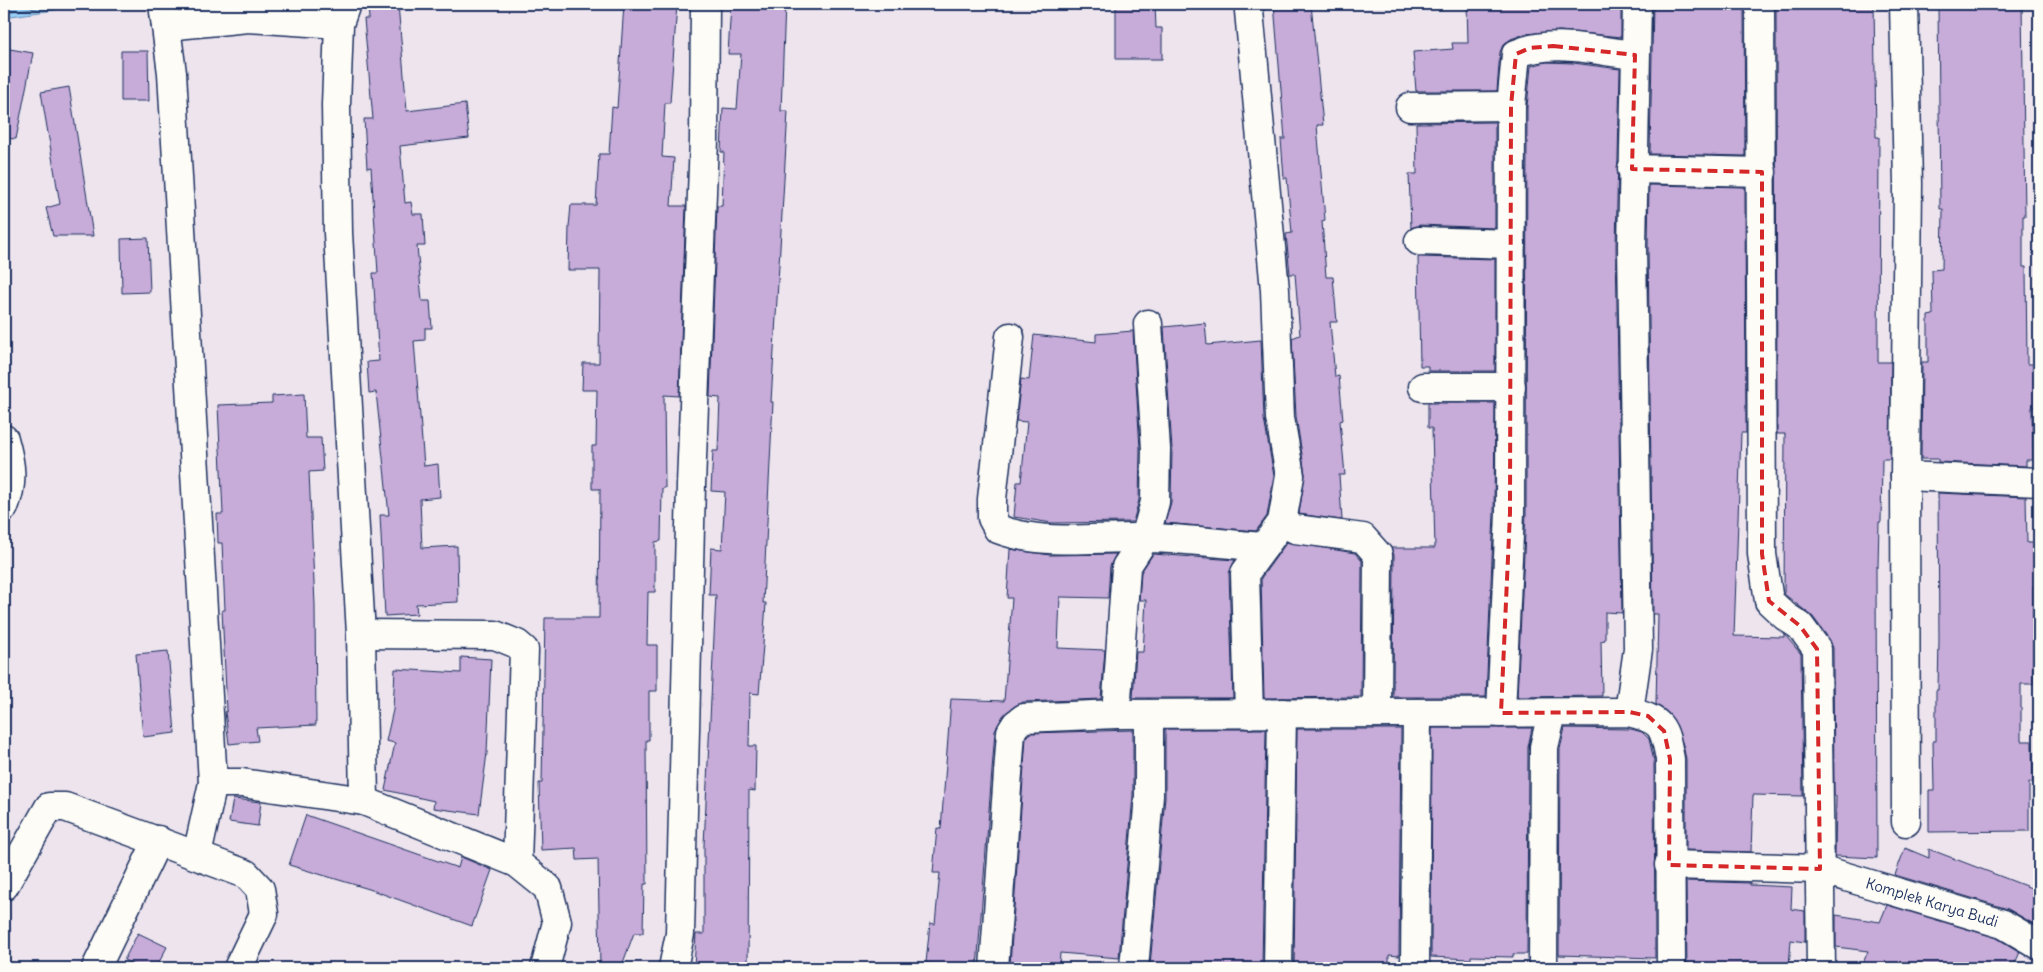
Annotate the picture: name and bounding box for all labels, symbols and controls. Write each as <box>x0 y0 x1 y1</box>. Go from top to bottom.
street label: Komplek Karya Budi <box>1864 873 2001 931</box>

